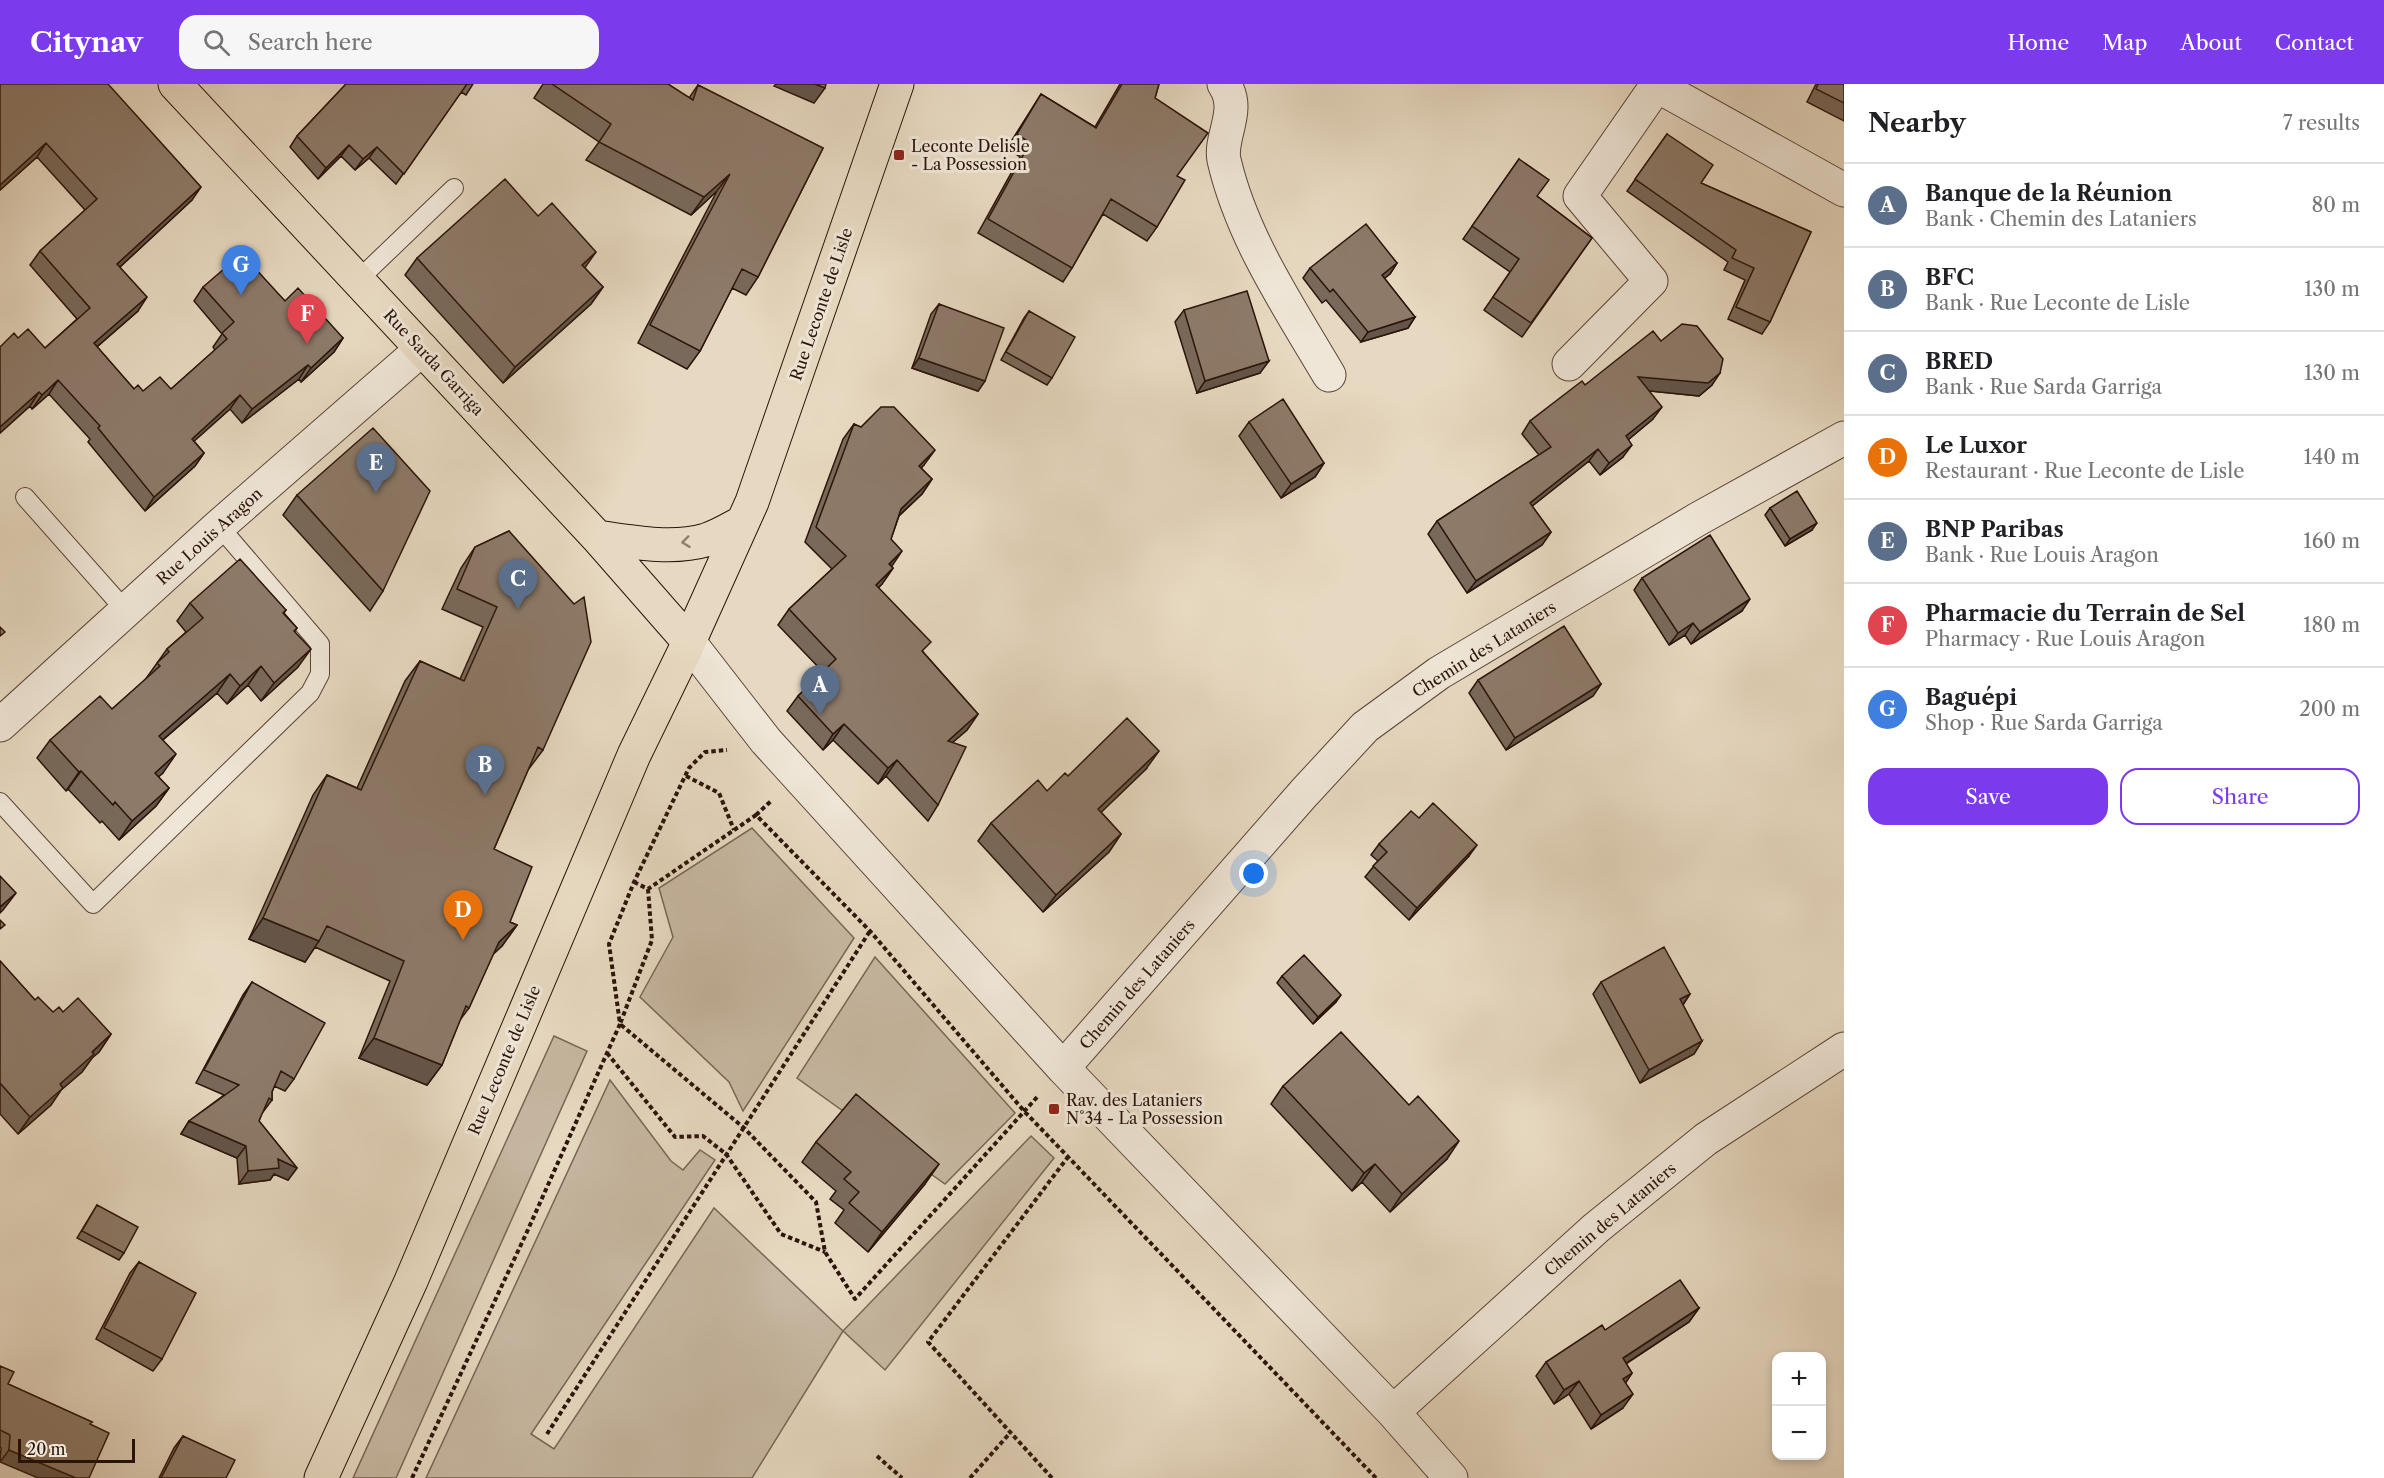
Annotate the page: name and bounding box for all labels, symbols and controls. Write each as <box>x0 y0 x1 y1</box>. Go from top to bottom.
search box <box>179 15 599 69</box>
text: Citynav <box>30 25 143 59</box>
icon: search <box>200 26 233 59</box>
text: Search here <box>248 29 372 56</box>
text: Home <box>2008 30 2069 55</box>
text: Map <box>2102 30 2147 55</box>
text: About <box>2180 30 2242 55</box>
text: Contact <box>2275 30 2354 55</box>
text: Nearby <box>1868 107 1966 139</box>
text: 7 results <box>2283 111 2360 135</box>
place label: Leconte Delisle - La Possession <box>911 136 1030 174</box>
marker: Leconte Delisle - La Possession <box>892 148 906 162</box>
text: Banque de la Réunion <box>1925 180 2172 207</box>
text: A <box>1880 193 1895 217</box>
text: 80 m <box>2312 193 2360 217</box>
text: Bank · Chemin des Lataniers <box>1925 207 2197 231</box>
street label: Rue Leconte de Lisle <box>785 225 857 383</box>
pin: G <box>222 246 260 295</box>
text: BFC <box>1925 264 1974 291</box>
text: B <box>1880 277 1895 301</box>
text: 130 m <box>2304 277 2360 301</box>
text: Bank · Rue Leconte de Lisle <box>1925 291 2190 315</box>
pin: F <box>288 294 326 344</box>
street label: Rue Sarda Garriga <box>380 305 489 420</box>
text: BRED <box>1925 348 1993 375</box>
text: C <box>1879 361 1896 385</box>
text: 130 m <box>2304 361 2360 385</box>
text: Bank · Rue Sarda Garriga <box>1925 375 2162 399</box>
text: Le Luxor <box>1925 432 2027 459</box>
pin: E <box>356 444 395 493</box>
text: D <box>1879 445 1896 469</box>
text: 140 m <box>2303 445 2360 469</box>
text: Restaurant · Rue Leconte de Lisle <box>1925 459 2244 483</box>
street label: Rue Louis Aragon <box>152 483 266 589</box>
text: BNP Paribas <box>1925 516 2064 543</box>
text: E <box>1880 529 1895 553</box>
text: 160 m <box>2303 529 2360 553</box>
one-way arrow <box>681 535 691 548</box>
text: Bank · Rue Louis Aragon <box>1925 543 2159 567</box>
pin: C <box>498 560 538 609</box>
street label: Chemin des Lataniers <box>1408 597 1560 701</box>
text: Pharmacie du Terrain de Sel <box>1925 600 2245 627</box>
text: F <box>1881 613 1894 637</box>
text: 180 m <box>2303 613 2360 637</box>
text: Pharmacy · Rue Louis Aragon <box>1925 627 2205 651</box>
pin: A <box>800 666 840 715</box>
text: Baguépi <box>1925 684 2017 711</box>
text: G <box>1879 697 1896 721</box>
text: 200 m <box>2299 697 2360 721</box>
text: Shop · Rue Sarda Garriga <box>1925 711 2163 735</box>
pin: B <box>466 746 504 795</box>
button: Save <box>1868 768 2108 825</box>
button: Share <box>2120 768 2360 825</box>
your location <box>1239 859 1268 888</box>
pin: D <box>444 890 482 940</box>
street label: Chemin des Lataniers <box>1075 915 1199 1053</box>
street label: Rue Leconte de Lisle <box>463 982 545 1138</box>
place label: Rav. des Lataniers N°34 - La Possession <box>1066 1090 1223 1128</box>
marker: Rav. des Lataniers N°34 - La Possession <box>1047 1102 1061 1116</box>
street label: Chemin des Lataniers <box>1540 1158 1680 1280</box>
map controls <box>1772 1352 1826 1460</box>
button: + <box>1772 1352 1826 1406</box>
button: − <box>1772 1406 1826 1460</box>
scale bar <box>18 1436 135 1464</box>
text: 20 m <box>27 1439 66 1459</box>

